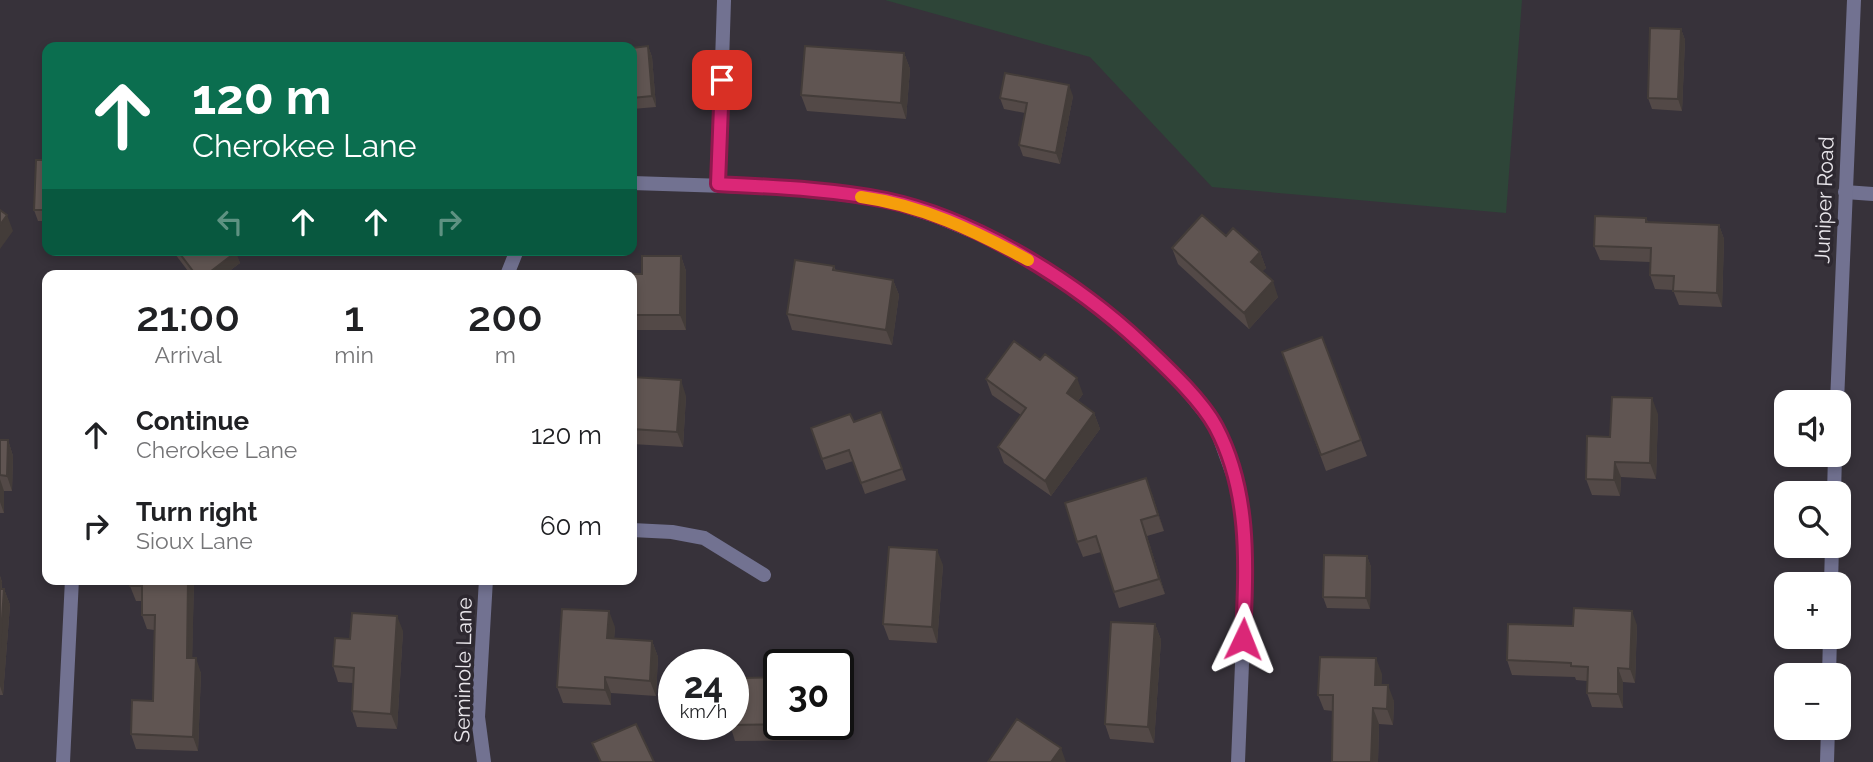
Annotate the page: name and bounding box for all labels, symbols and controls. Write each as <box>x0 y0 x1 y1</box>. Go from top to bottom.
pin <box>692 50 752 110</box>
icon: arrive <box>703 61 741 99</box>
text: 120 m <box>192 68 331 125</box>
icon: ahead <box>77 70 168 161</box>
text: Cherokee Lane <box>192 127 417 164</box>
street label: Juniper Road <box>1809 136 1839 264</box>
icon: left <box>211 203 249 241</box>
icon: ahead <box>284 203 322 241</box>
icon: ahead <box>357 203 395 241</box>
icon: right <box>430 203 468 241</box>
text: 21:00 <box>136 292 240 341</box>
text: 1 <box>344 292 364 341</box>
text: 200 <box>468 292 543 341</box>
text: Arrival <box>154 341 222 368</box>
text: min <box>334 341 374 368</box>
text: m <box>495 341 516 368</box>
map controls <box>1774 390 1851 740</box>
button: sound <box>1774 390 1851 467</box>
text: Continue <box>136 406 249 436</box>
icon: ahead <box>77 416 115 454</box>
text: 120 m <box>531 420 602 450</box>
text: Cherokee Lane <box>136 436 297 463</box>
button: search <box>1774 481 1851 558</box>
text: Turn right <box>136 497 257 527</box>
icon: right <box>77 507 115 545</box>
text: 60 m <box>540 511 602 541</box>
text: Sioux Lane <box>136 527 253 554</box>
button: + <box>1774 572 1851 649</box>
street label: Seminole Lane <box>449 597 477 743</box>
position arrow <box>1206 602 1280 676</box>
speed limit sign: 30 <box>763 649 854 740</box>
button: − <box>1774 663 1851 740</box>
text: 24 <box>684 665 723 706</box>
text: km/h <box>680 701 727 722</box>

